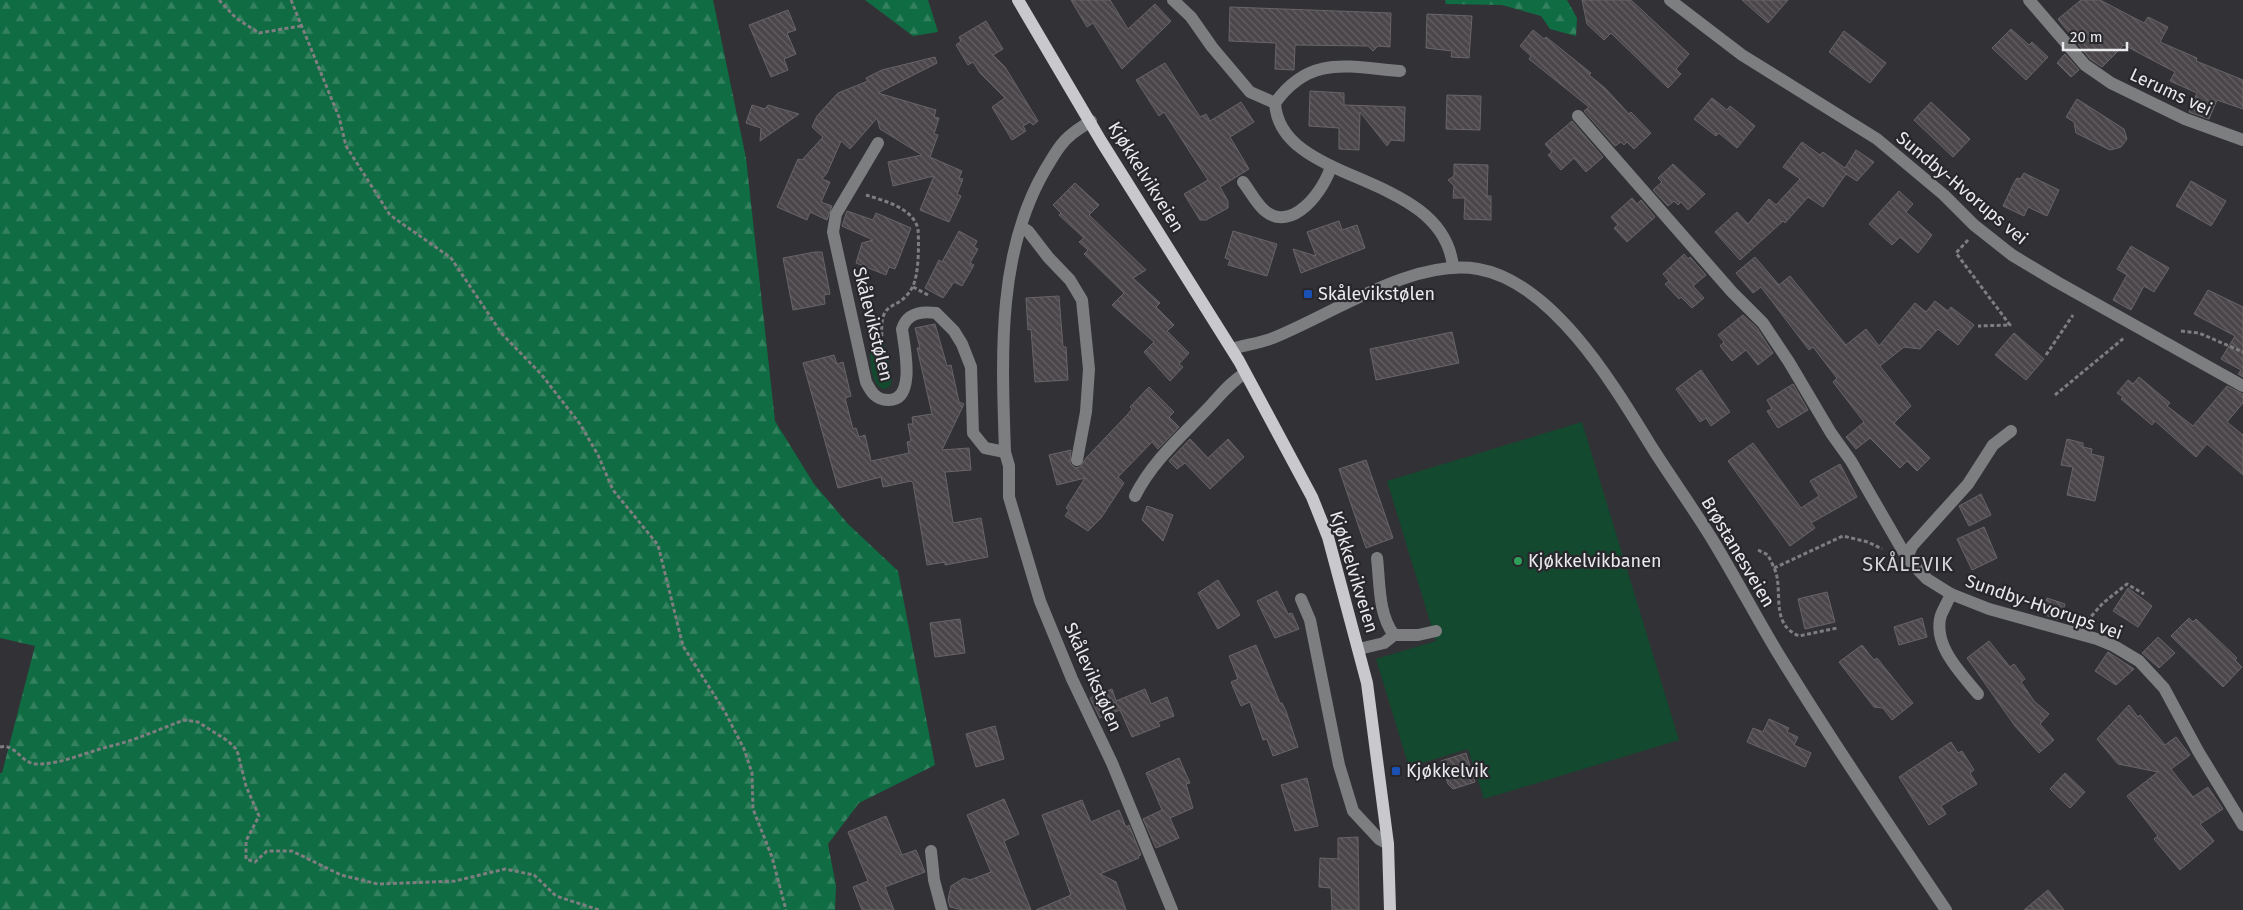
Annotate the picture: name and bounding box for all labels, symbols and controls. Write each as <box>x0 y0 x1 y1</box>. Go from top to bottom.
scale bar <box>2063 20 2127 52</box>
text: 20 m <box>2070 28 2103 46</box>
street label: Lerums vei <box>2126 63 2216 121</box>
street label: Kjøkkelvikveien <box>1103 118 1189 236</box>
street label: Sundby-Hvorups vei <box>1892 127 2032 249</box>
street label: Skålevikstølen <box>848 265 898 383</box>
place label: Skålevikstølen <box>1318 283 1435 305</box>
marker: Skålevikstølen <box>1302 288 1314 300</box>
street label: Brøstanesveien <box>1696 493 1780 611</box>
street label: Kjøkkelvikveien <box>1325 508 1383 636</box>
place label: Kjøkkelvikbanen <box>1528 550 1662 572</box>
district label: SKÅLEVIK <box>1862 551 1954 576</box>
marker: Kjøkkelvikbanen <box>1512 555 1524 567</box>
street label: Sundby-Hvorups vei <box>1963 570 2125 644</box>
street label: Skålevikstølen <box>1059 619 1127 735</box>
place label: Kjøkkelvik <box>1406 760 1489 782</box>
marker: Kjøkkelvik <box>1390 765 1402 777</box>

